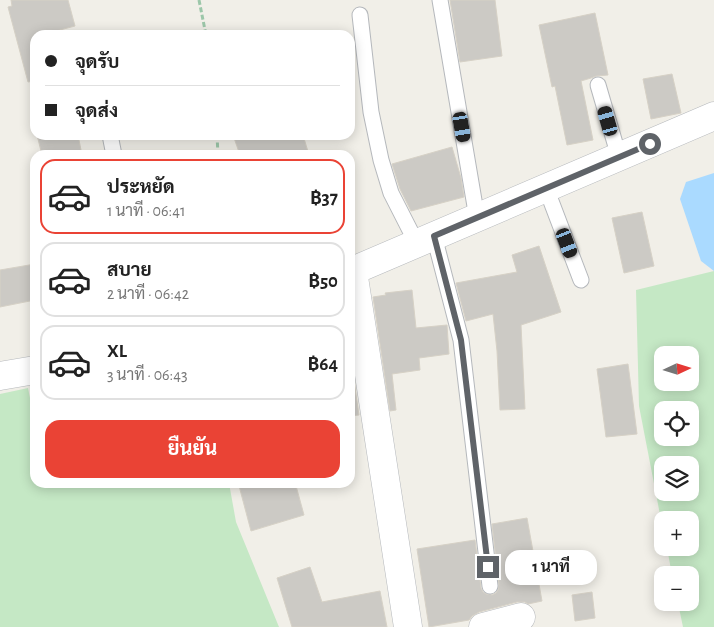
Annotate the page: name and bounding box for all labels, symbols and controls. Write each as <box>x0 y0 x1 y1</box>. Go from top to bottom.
text: จุดรับ <box>75 53 119 72</box>
text: จุดส่ง <box>75 102 118 121</box>
car <box>596 105 619 137</box>
car <box>452 111 471 143</box>
route start <box>639 133 661 155</box>
icon: car <box>47 174 92 219</box>
text: ประหยัด <box>107 178 175 197</box>
text: ฿37 <box>310 189 338 208</box>
text: 1 นาที · 06:41 <box>107 203 185 219</box>
car <box>554 226 579 260</box>
icon: car <box>47 257 92 302</box>
text: สบาย <box>107 261 152 280</box>
text: ฿50 <box>308 272 338 291</box>
text: 2 นาที · 06:42 <box>107 286 189 302</box>
icon: car <box>47 340 92 385</box>
text: XL <box>107 342 127 361</box>
north arrow <box>654 346 699 391</box>
map controls <box>654 346 699 611</box>
text: ฿64 <box>308 355 338 374</box>
text: 3 นาที · 06:43 <box>107 367 188 383</box>
button: locate <box>654 401 699 446</box>
button: ยืนยัน <box>45 420 340 478</box>
button: layers <box>654 456 699 501</box>
button: + <box>654 511 699 556</box>
callout: 1 นาที <box>506 550 598 584</box>
route end <box>477 556 499 578</box>
text: 1 นาที <box>532 559 570 575</box>
button: − <box>654 566 699 611</box>

